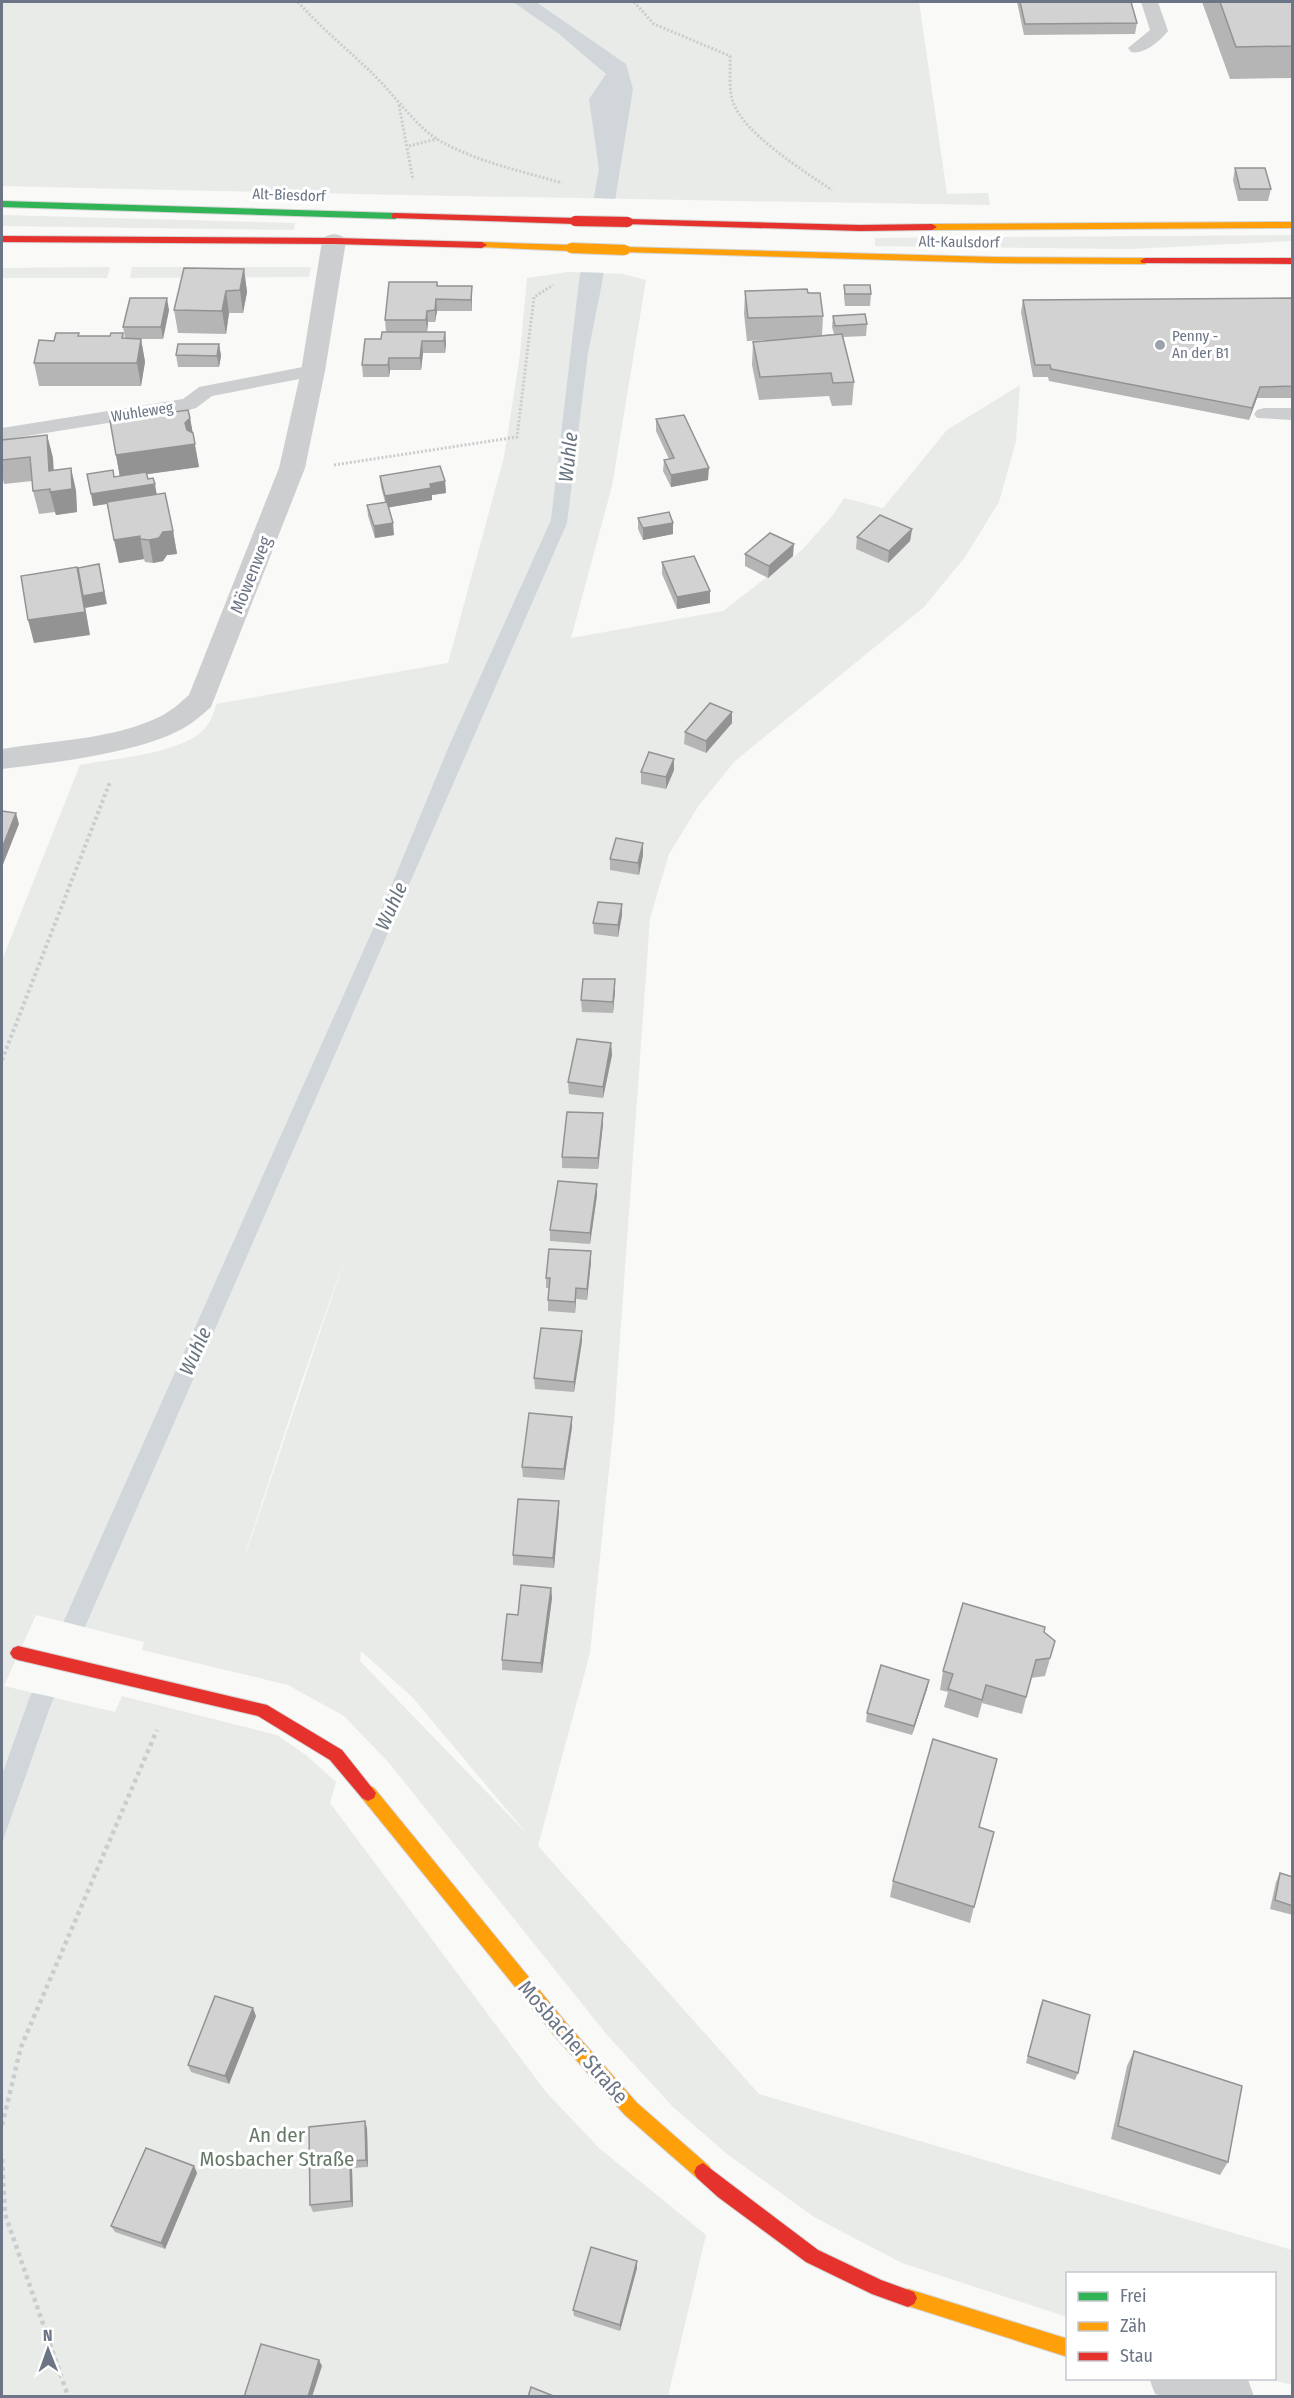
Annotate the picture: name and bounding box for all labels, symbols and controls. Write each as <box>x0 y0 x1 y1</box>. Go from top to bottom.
street label: Alt-Biesdorf <box>252 185 327 205</box>
street label: Alt-Kaulsdorf <box>918 232 1001 252</box>
place label: Penny - An der B1 <box>1172 327 1229 362</box>
marker: Penny - An der B1 <box>1153 338 1167 352</box>
street label: Wuhleweg <box>110 398 174 426</box>
water label: Wuhle <box>553 430 583 483</box>
street label: Möwenweg <box>226 533 277 617</box>
water label: Wuhle <box>370 878 412 934</box>
water label: Wuhle <box>174 1323 216 1379</box>
street label: Mosbacher Straße <box>512 1975 634 2109</box>
park label: An der Mosbacher Straße <box>200 2122 354 2172</box>
legend <box>1066 2272 1276 2380</box>
text: Frei <box>1120 2285 1146 2307</box>
text: Zäh <box>1120 2315 1147 2337</box>
north arrow <box>18 2320 78 2380</box>
text: N <box>43 2326 53 2345</box>
text: Stau <box>1120 2345 1153 2367</box>

